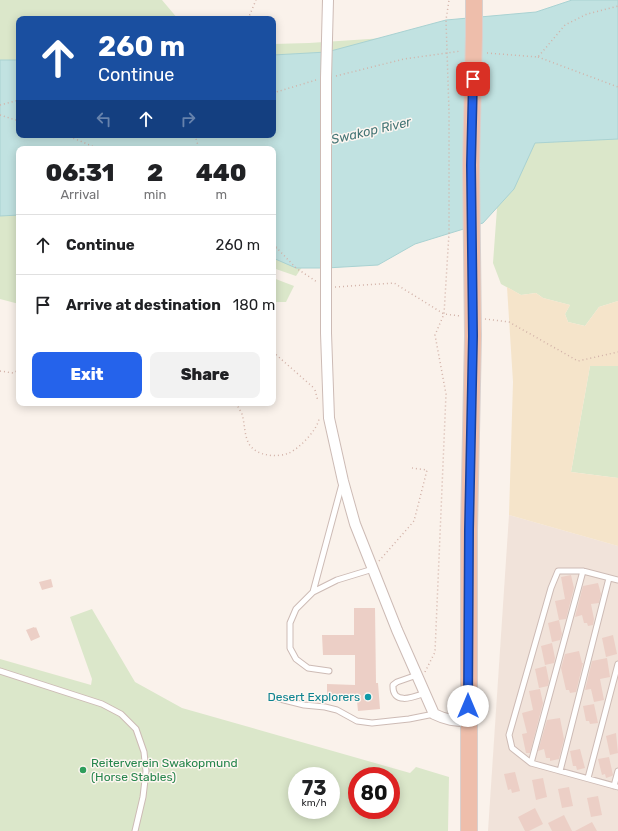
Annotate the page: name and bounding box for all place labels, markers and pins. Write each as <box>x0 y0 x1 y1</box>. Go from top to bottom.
pin <box>456 62 490 96</box>
place label: Desert Explorers <box>267 690 360 704</box>
marker: Desert Explorers <box>363 692 373 702</box>
place label: Reiterverein Swakopmund (Horse Stables) <box>91 756 238 784</box>
marker: Reiterverein Swakopmund (Horse Stables) <box>78 765 88 775</box>

